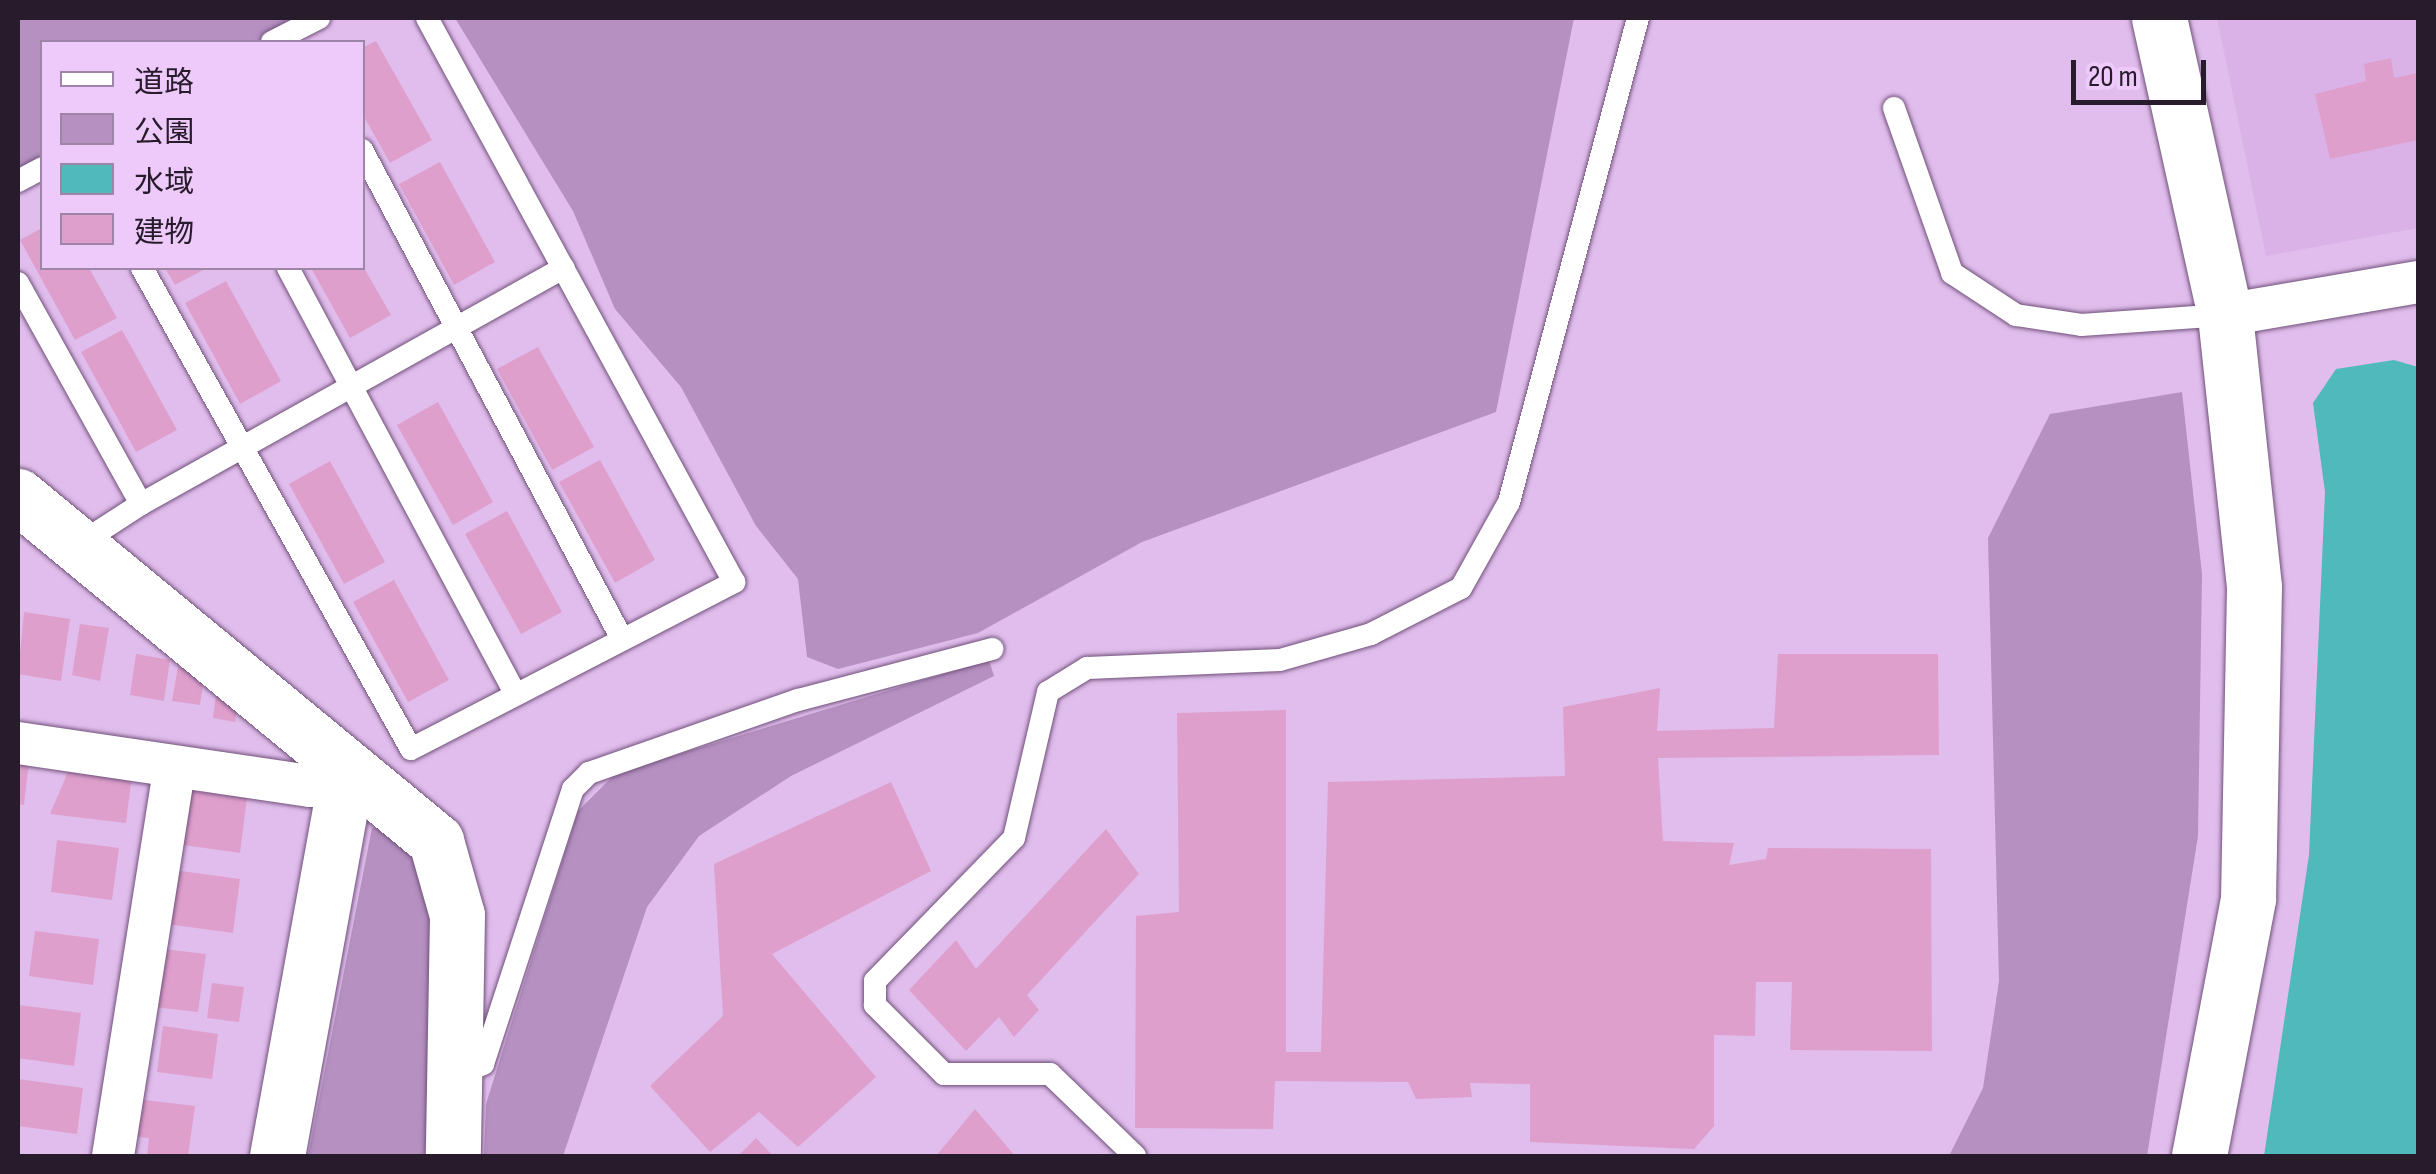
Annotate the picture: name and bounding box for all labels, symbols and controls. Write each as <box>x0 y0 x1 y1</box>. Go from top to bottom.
legend <box>40 40 365 270</box>
scale bar <box>2076 40 2211 102</box>
text: 20 m <box>2088 59 2138 95</box>
text: 道路 <box>134 65 194 101</box>
text: 公園 <box>134 115 194 151</box>
text: 水域 <box>134 165 194 201</box>
text: 建物 <box>134 215 194 251</box>

